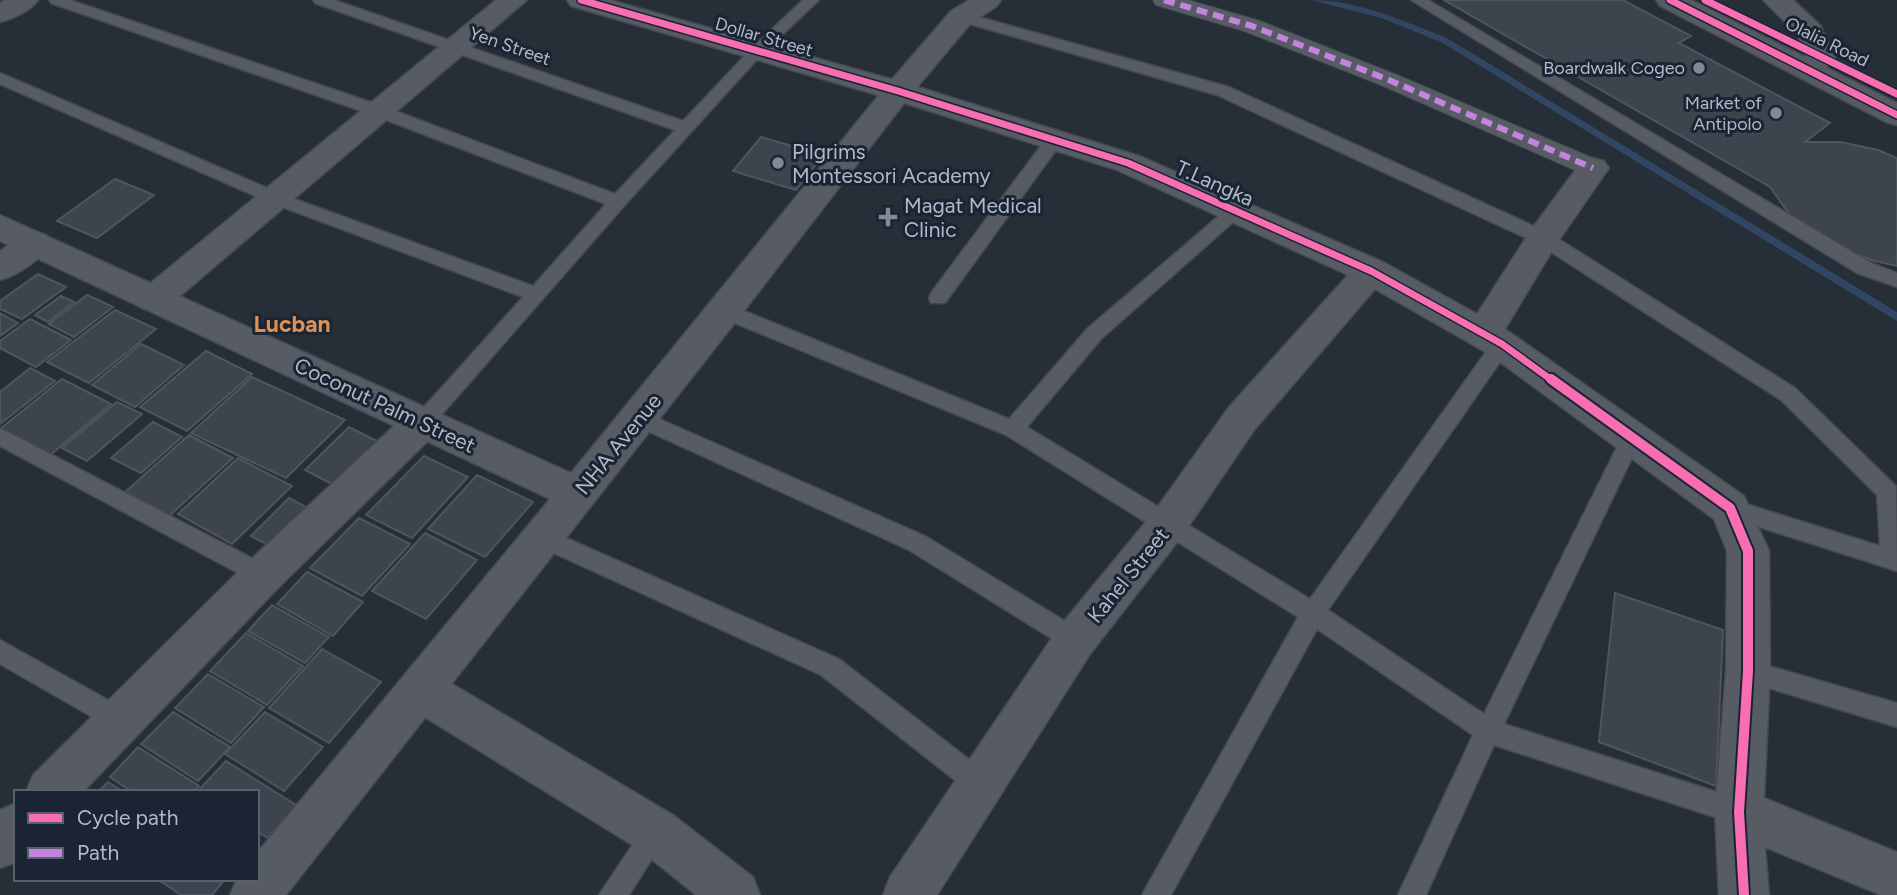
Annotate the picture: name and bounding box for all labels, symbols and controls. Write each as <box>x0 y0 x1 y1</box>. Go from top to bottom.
street label: Olalia Road <box>1782 12 1872 72</box>
street label: Dollar Street <box>712 13 816 62</box>
street label: Yen Street <box>466 22 554 70</box>
place label: Boardwalk Cogeo <box>1543 57 1685 79</box>
marker: Boardwalk Cogeo <box>1691 60 1707 76</box>
place label: Market of Antipolo <box>1685 92 1762 135</box>
marker: Market of Antipolo <box>1768 105 1784 121</box>
place label: Pilgrims Montessori Academy <box>792 139 991 188</box>
marker: Pilgrims Montessori Academy <box>770 155 786 171</box>
street label: T.Langka <box>1172 155 1258 211</box>
place label: Magat Medical Clinic <box>904 193 1042 242</box>
marker: Magat Medical Clinic <box>878 207 898 227</box>
district label: Lucban <box>253 310 331 338</box>
street label: Coconut Palm Street <box>291 352 479 458</box>
street label: NHA Avenue <box>570 389 666 499</box>
street label: Kahel Street <box>1082 522 1174 628</box>
legend <box>14 790 259 881</box>
text: Cycle path <box>77 805 178 830</box>
text: Path <box>77 840 119 865</box>

